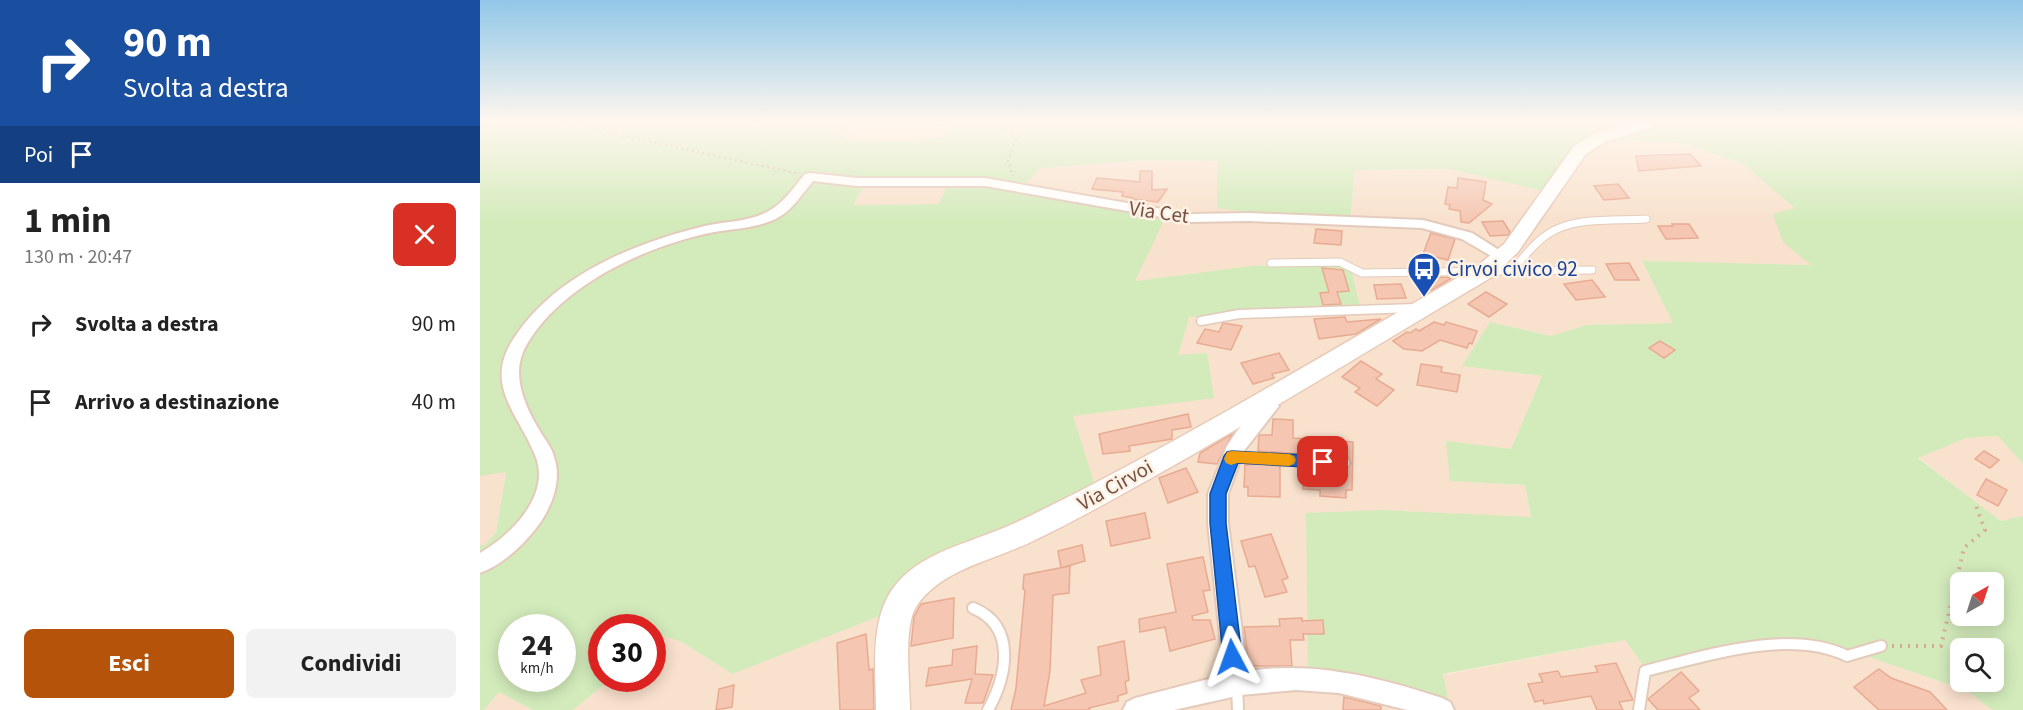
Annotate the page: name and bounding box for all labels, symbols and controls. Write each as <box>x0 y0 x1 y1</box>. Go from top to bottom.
text: 90 m <box>123 13 212 73</box>
icon: right <box>24 24 102 102</box>
text: Svolta a destra <box>123 69 289 108</box>
icon: arrive <box>65 138 98 171</box>
text: Poi <box>24 139 53 171</box>
street label: Via Cet <box>1127 193 1191 231</box>
text: 1 min <box>24 195 112 246</box>
button: close <box>393 203 456 266</box>
text: 130 m · 20:47 <box>24 243 132 271</box>
bus stop icon: Cirvoi civico 92 <box>1406 251 1442 298</box>
place label: Cirvoi civico 92 <box>1447 254 1578 284</box>
icon: right <box>24 308 57 341</box>
text: Svolta a destra <box>75 308 219 340</box>
text: 90 m <box>411 308 456 340</box>
icon: arrive <box>24 386 57 419</box>
text: Arrivo a destinazione <box>75 386 280 418</box>
text: 40 m <box>411 386 456 418</box>
pin <box>1297 436 1348 487</box>
icon: arrive <box>1306 445 1339 478</box>
street label: Via Cirvoi <box>1072 452 1158 518</box>
north arrow <box>1950 572 2004 626</box>
map controls <box>1950 572 2004 692</box>
speed limit sign: 30 <box>588 614 666 692</box>
text: 24 <box>521 624 553 667</box>
position arrow <box>1200 625 1264 689</box>
button: Esci <box>24 629 234 698</box>
button: Condividi <box>246 629 456 698</box>
button: search <box>1950 638 2004 692</box>
text: km/h <box>520 658 554 679</box>

